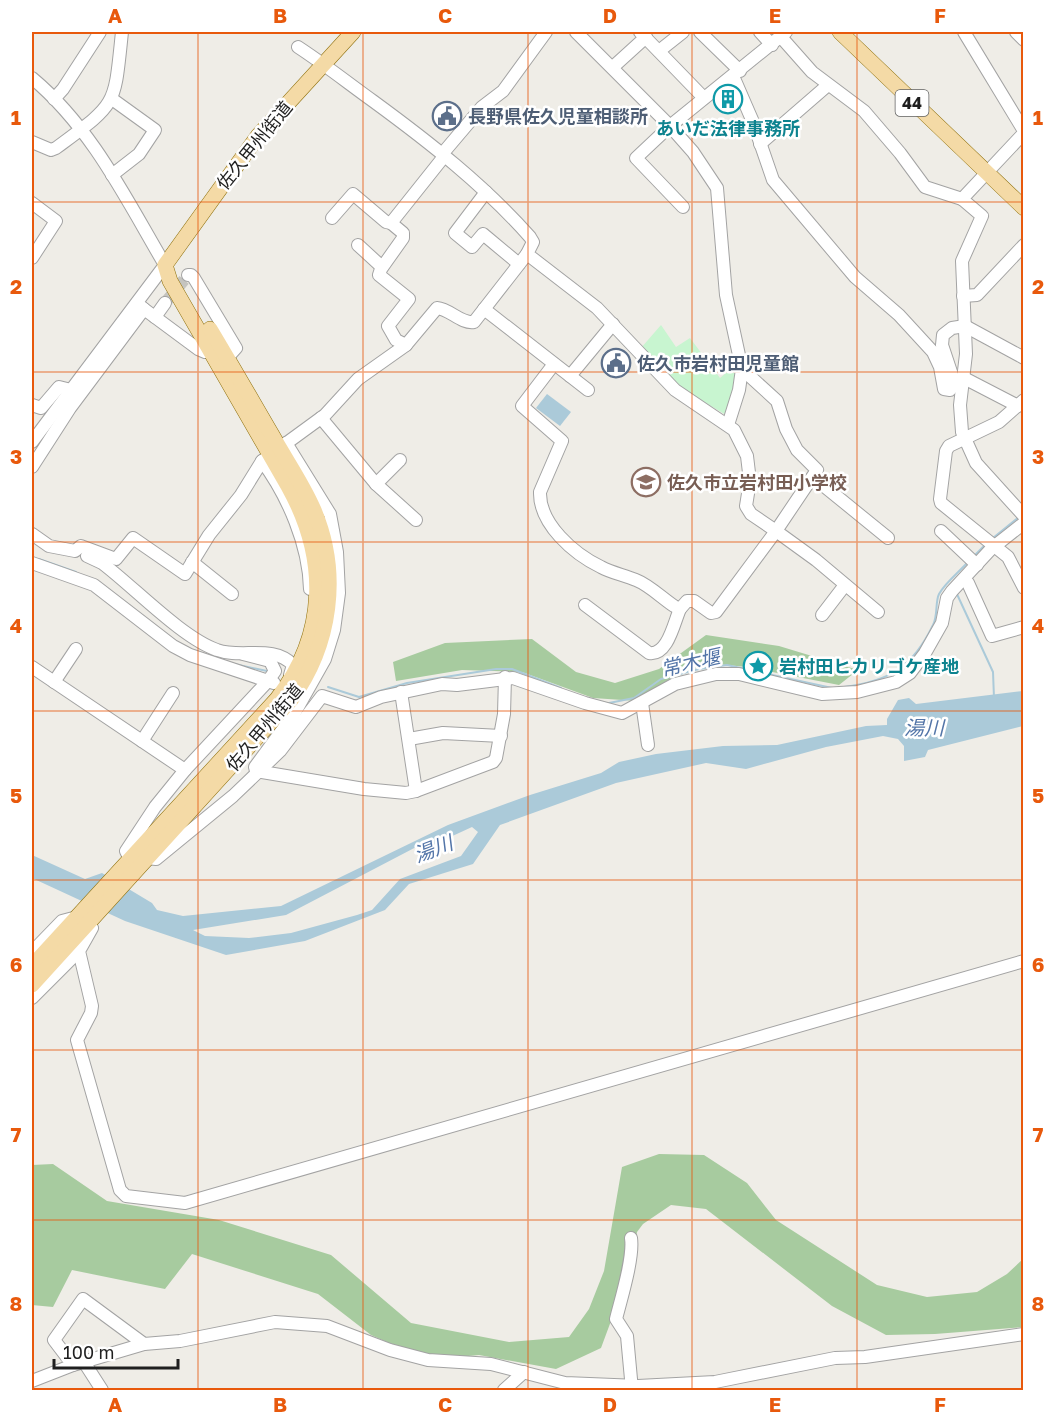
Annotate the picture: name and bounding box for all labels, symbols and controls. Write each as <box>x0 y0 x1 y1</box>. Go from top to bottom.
text: A <box>108 3 122 27</box>
text: B <box>273 3 287 27</box>
text: C <box>438 3 452 27</box>
text: D <box>603 3 617 27</box>
text: E <box>769 3 781 27</box>
text: F <box>934 3 946 27</box>
building icon: あいだ法律事務所 <box>712 83 744 115</box>
road number: 44 <box>896 90 928 116</box>
street label: 佐久甲州街道 <box>211 96 297 194</box>
public building icon: 長野県佐久児童相談所 <box>431 100 463 132</box>
text: 1 <box>11 105 21 129</box>
place label: 長野県佐久児童相談所 <box>468 105 648 127</box>
text: 1 <box>1033 105 1043 129</box>
place label: あいだ法律事務所 <box>656 117 800 139</box>
text: 2 <box>10 274 22 298</box>
text: 2 <box>1032 274 1044 298</box>
public building icon: 佐久市岩村田児童館 <box>600 347 632 379</box>
place label: 佐久市岩村田児童館 <box>637 352 799 374</box>
text: 3 <box>10 444 22 468</box>
text: 3 <box>1032 444 1044 468</box>
school or university icon: 佐久市立岩村田小学校 <box>630 466 662 498</box>
place label: 佐久市立岩村田小学校 <box>667 471 847 493</box>
text: 4 <box>10 613 22 637</box>
text: 4 <box>1032 613 1044 637</box>
water label: 常木堰 <box>658 643 726 680</box>
place icon: 岩村田ヒカリゴケ産地 <box>742 650 774 682</box>
place label: 岩村田ヒカリゴケ産地 <box>779 655 959 677</box>
street label: 佐久甲州街道 <box>221 679 307 775</box>
water label: 湯川 <box>904 715 946 739</box>
text: 5 <box>10 783 22 807</box>
text: 5 <box>1032 783 1044 807</box>
water label: 湯川 <box>410 829 458 866</box>
text: 6 <box>10 952 22 976</box>
text: 6 <box>1032 952 1044 976</box>
text: 7 <box>11 1122 22 1146</box>
text: 7 <box>1033 1122 1044 1146</box>
text: 8 <box>10 1291 22 1315</box>
text: 8 <box>1032 1291 1044 1315</box>
scale bar <box>54 1332 178 1370</box>
text: 100 m <box>63 1341 114 1363</box>
text: A <box>108 1392 122 1416</box>
text: B <box>273 1392 287 1416</box>
text: C <box>438 1392 452 1416</box>
text: D <box>603 1392 617 1416</box>
text: E <box>769 1392 781 1416</box>
text: F <box>934 1392 946 1416</box>

